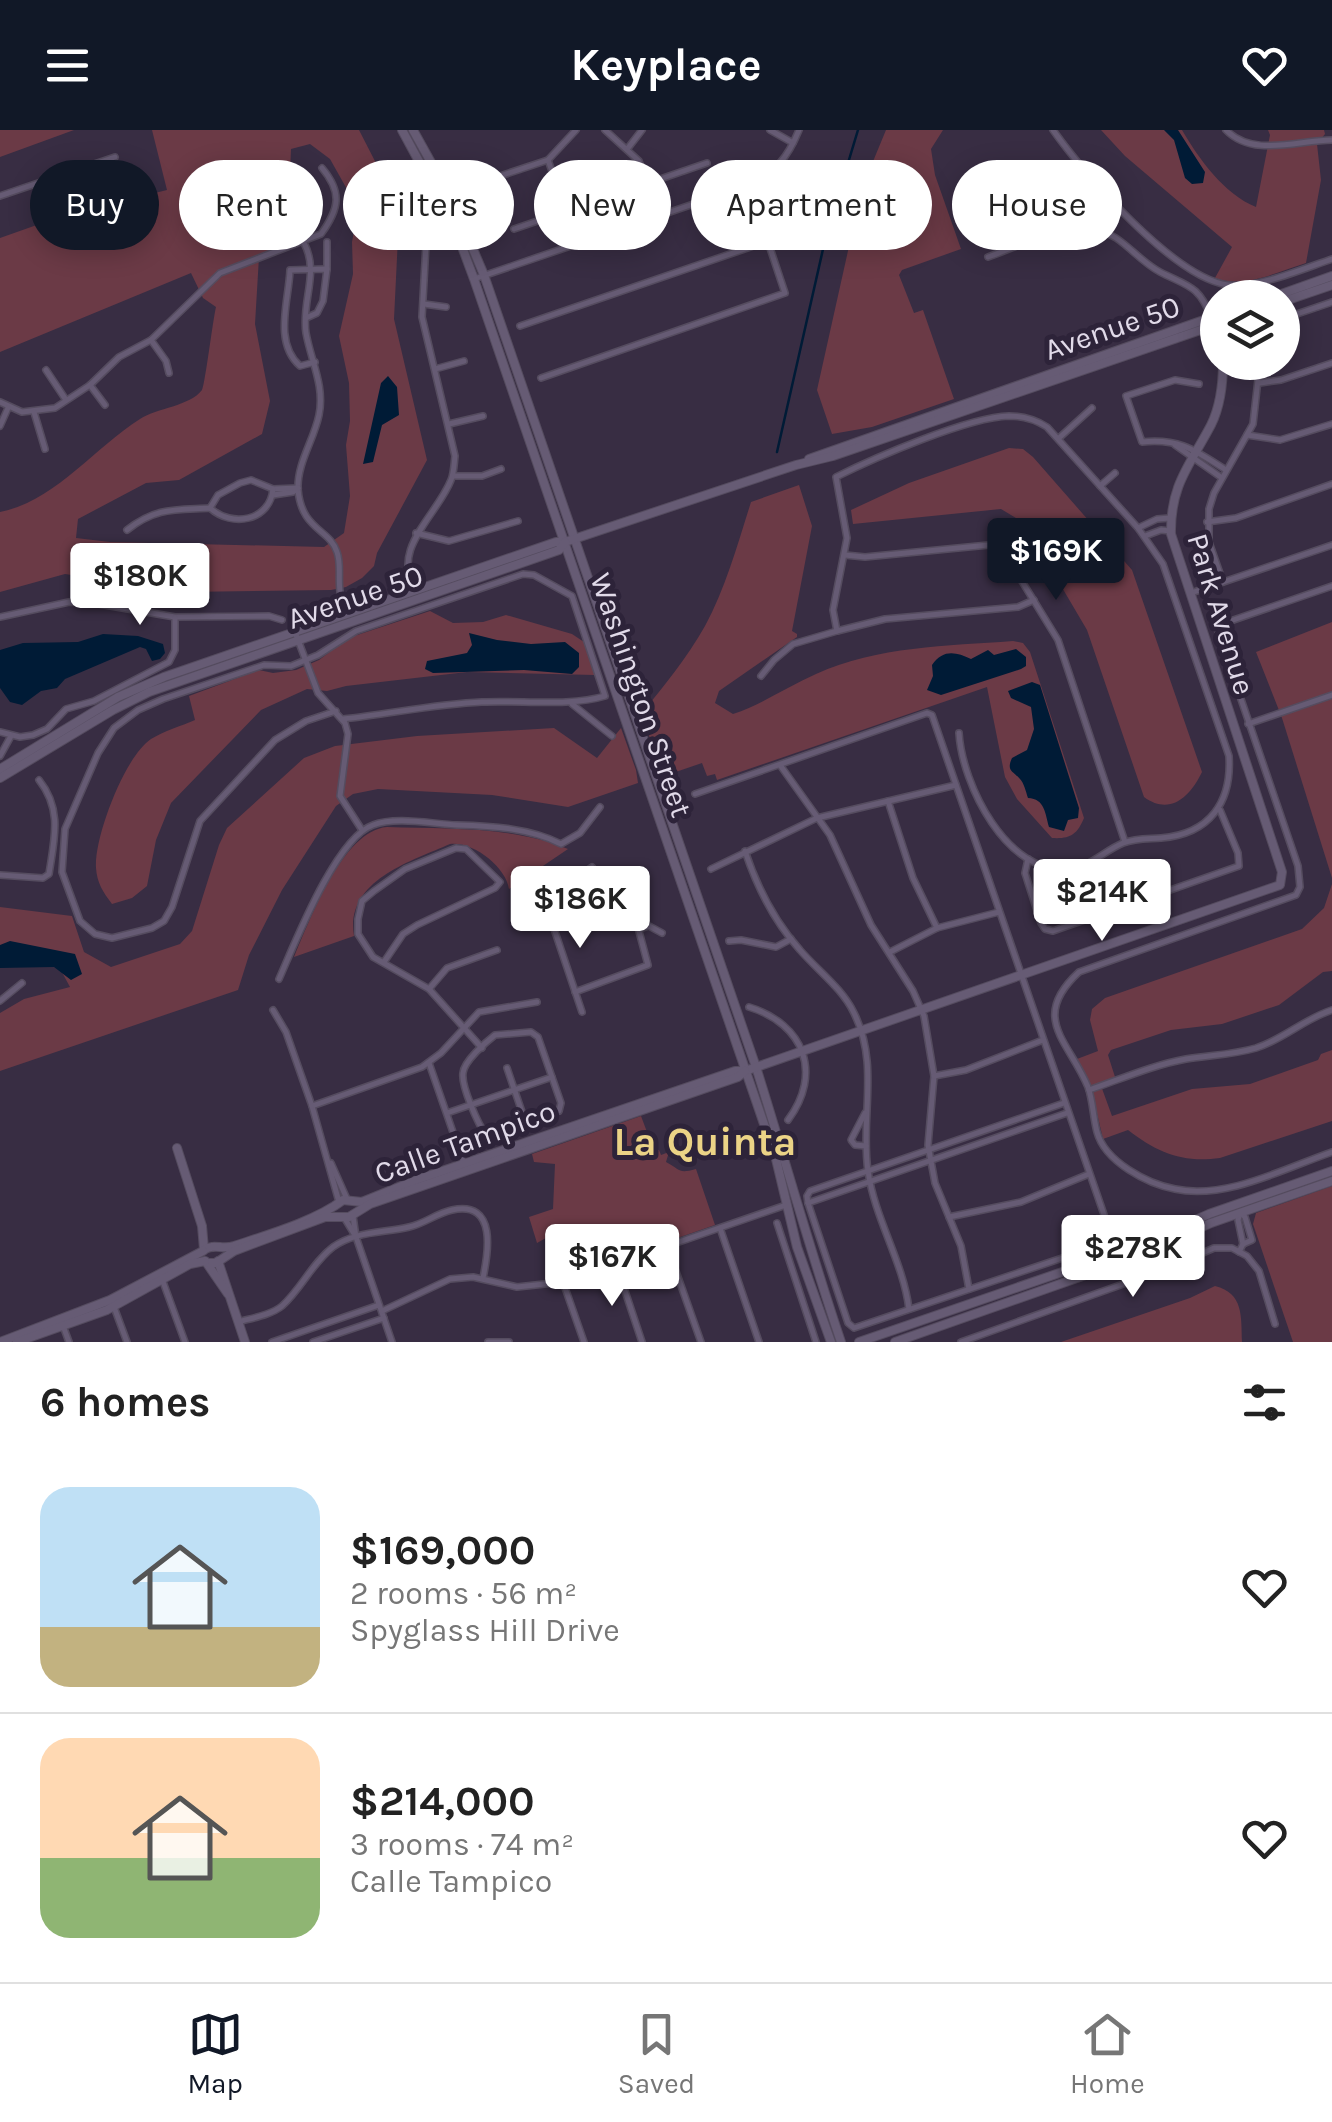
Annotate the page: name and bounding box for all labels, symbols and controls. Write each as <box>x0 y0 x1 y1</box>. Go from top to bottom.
icon: menu <box>40 38 95 93</box>
icon: heart <box>1237 38 1292 93</box>
text: Keyplace <box>570 39 762 91</box>
chip: Buy <box>30 160 159 250</box>
chip: Rent <box>179 160 323 250</box>
chip: Filters <box>343 160 514 250</box>
chip: New <box>534 160 671 250</box>
chip: Apartment <box>691 160 932 250</box>
chip: House <box>952 160 1122 250</box>
map controls <box>1200 280 1300 380</box>
button: layers <box>1200 280 1300 380</box>
street label: Avenue 50 <box>1040 288 1184 368</box>
pin: $169K <box>986 518 1126 603</box>
street label: Park Avenue <box>1179 529 1263 699</box>
text: $169K <box>1009 532 1103 569</box>
pin: $180K <box>70 543 210 628</box>
text: $180K <box>92 557 188 594</box>
street label: Avenue 50 <box>283 557 427 637</box>
street label: Washington Street <box>582 568 700 822</box>
pin: $214K <box>1032 859 1172 944</box>
pin: $186K <box>510 866 650 951</box>
text: $214K <box>1056 873 1148 910</box>
text: $186K <box>533 880 627 917</box>
street label: Calle Tampico <box>370 1093 560 1191</box>
district label: La Quinta <box>613 1118 797 1165</box>
pin: $278K <box>1063 1215 1203 1300</box>
pin: $167K <box>542 1224 682 1309</box>
text: $278K <box>1084 1229 1182 1266</box>
text: $167K <box>567 1238 657 1275</box>
icon: filters <box>1237 1375 1292 1430</box>
text: 6 homes <box>40 1377 210 1427</box>
text: $169,000 <box>350 1525 535 1575</box>
icon: home <box>120 1527 240 1647</box>
icon: heart <box>1237 1560 1292 1615</box>
text: 2 rooms · 56 m² <box>350 1575 577 1612</box>
text: Spyglass Hill Drive <box>350 1612 620 1649</box>
text: $214,000 <box>350 1776 535 1826</box>
icon: home <box>120 1778 240 1898</box>
icon: heart <box>1237 1811 1292 1866</box>
text: 3 rooms · 74 m² <box>350 1826 574 1863</box>
text: Calle Tampico <box>350 1863 552 1900</box>
tab: Map <box>187 2007 243 2100</box>
tab: Saved <box>618 2007 695 2100</box>
tab: Home <box>1070 2007 1145 2100</box>

